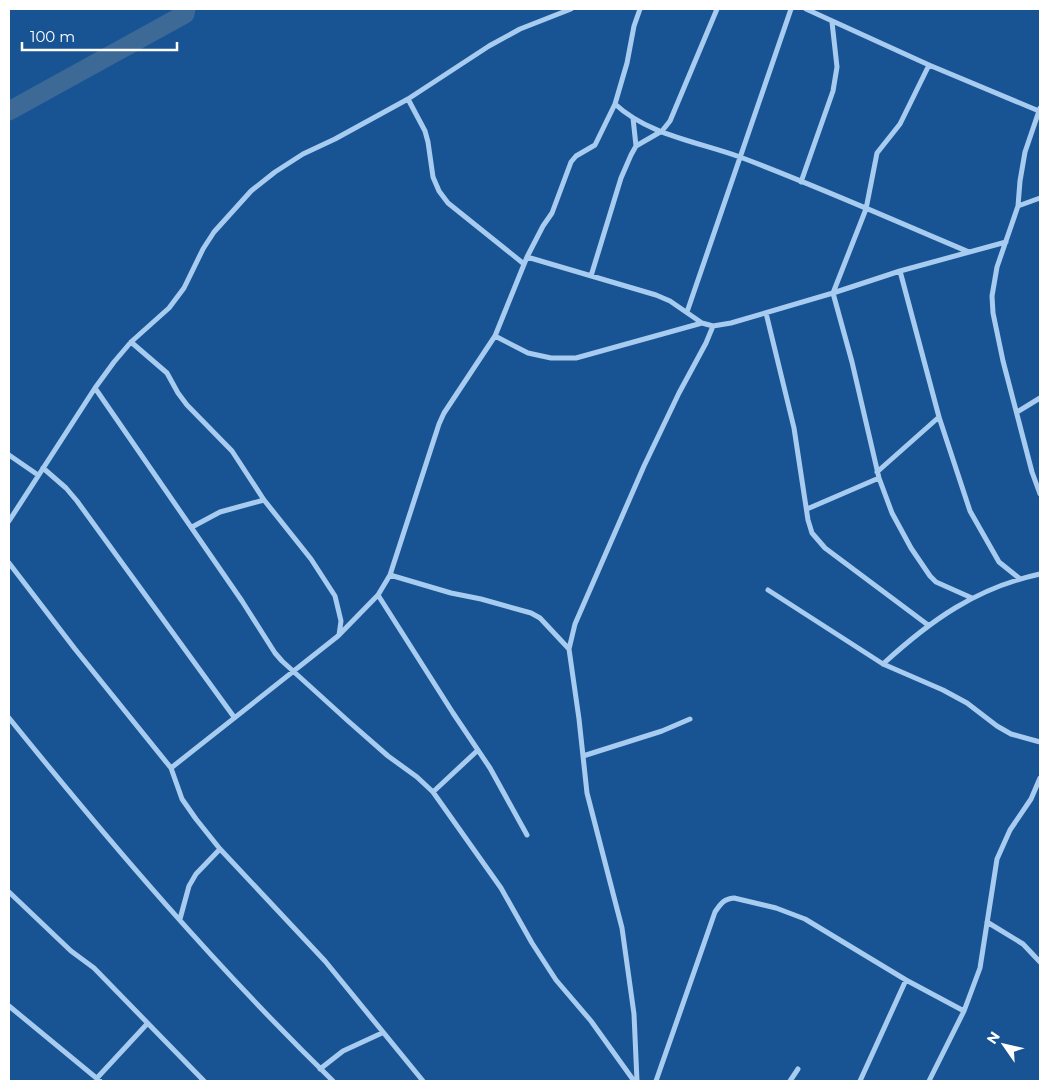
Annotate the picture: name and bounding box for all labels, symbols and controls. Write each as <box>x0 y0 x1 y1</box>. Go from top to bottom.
scale bar <box>22 20 178 52</box>
text: 100 m <box>30 27 75 46</box>
north arrow <box>979 1020 1029 1070</box>
text: N <box>983 1028 1004 1047</box>

